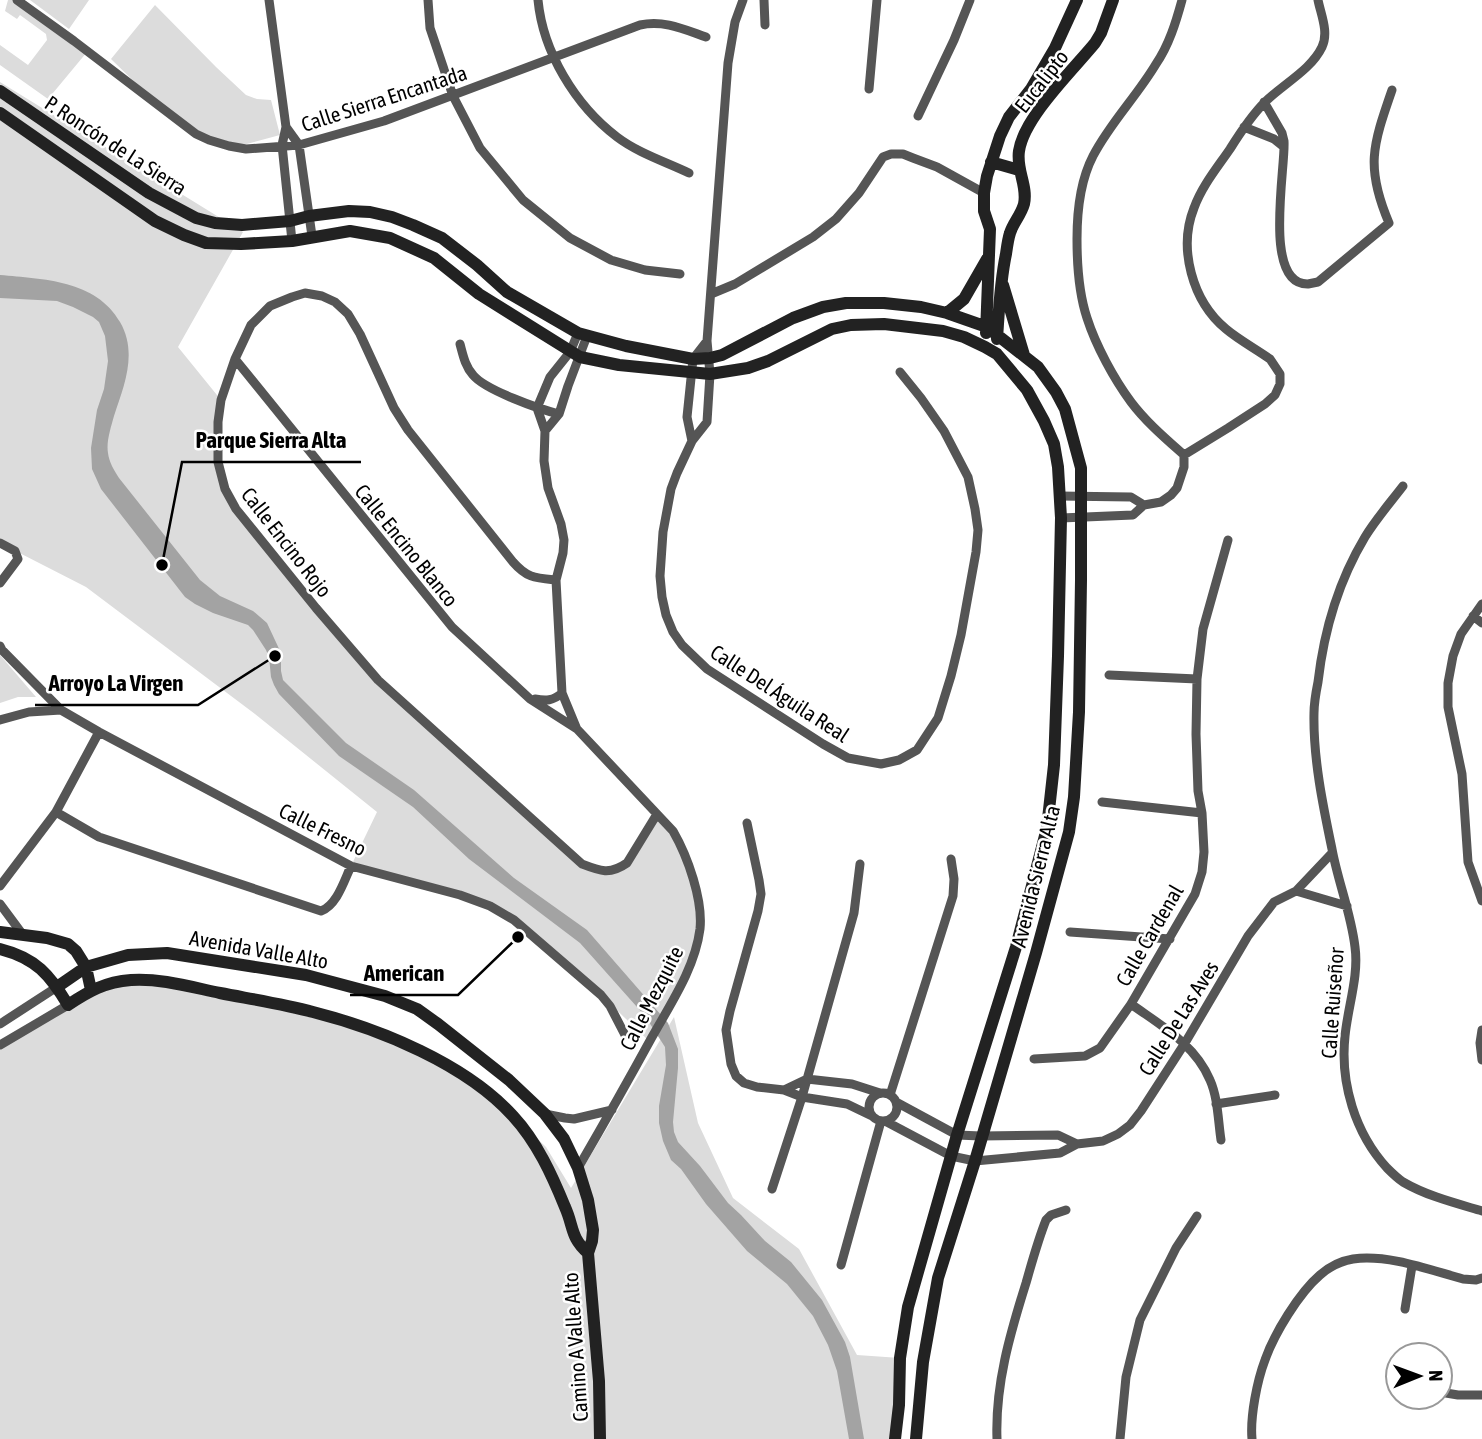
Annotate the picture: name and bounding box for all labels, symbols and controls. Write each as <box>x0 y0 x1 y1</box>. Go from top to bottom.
street label: Eucalipto <box>1009 45 1073 117</box>
street label: Calle Sierra Encantada <box>298 60 470 136</box>
street label: P. Roncón de La Sierra <box>41 90 191 200</box>
callout: Parque Sierra Alta <box>182 418 361 462</box>
text: Parque Sierra Alta <box>196 427 347 453</box>
street label: Calle Encino Blanco <box>350 479 464 611</box>
street label: Calle Encino Rojo <box>237 482 337 602</box>
street label: Calle Del Águila Real <box>706 639 854 747</box>
callout: Arroyo La Virgen <box>35 661 198 705</box>
text: Arroyo La Virgen <box>47 670 184 696</box>
street label: Calle Fresno <box>276 798 370 860</box>
street label: Avenida Sierra Alta <box>1006 803 1064 949</box>
street label: Calle Cardenal <box>1110 880 1188 990</box>
street label: Avenida Valle Alto <box>188 925 330 973</box>
street label: Calle Mezquite <box>614 942 688 1054</box>
street label: Calle Ruiseñor <box>1316 946 1348 1059</box>
callout: American <box>350 951 458 995</box>
street label: Calle De Las Aves <box>1133 956 1223 1080</box>
text: American <box>363 960 444 986</box>
street label: Camino A Valle Alto <box>558 1272 592 1422</box>
north arrow <box>1384 1341 1454 1411</box>
text: N <box>1425 1370 1447 1382</box>

